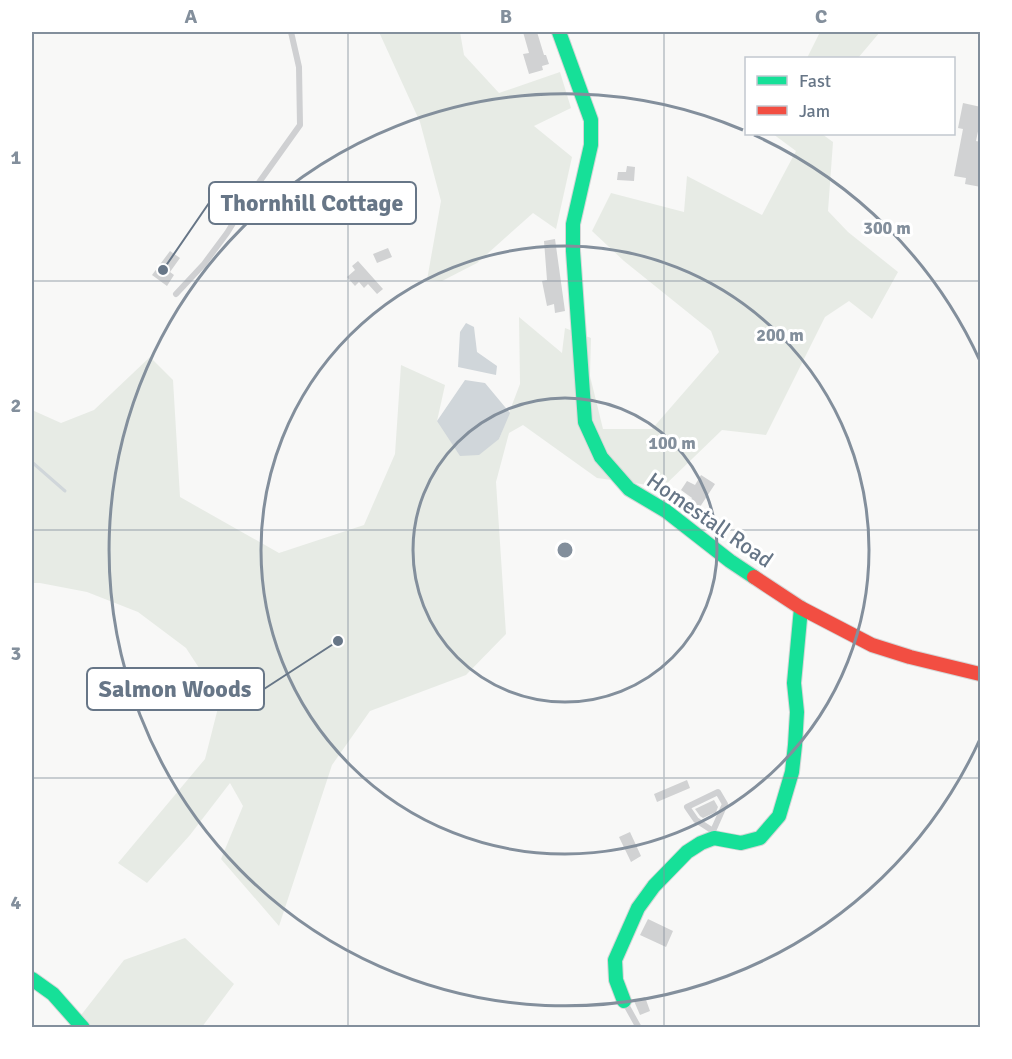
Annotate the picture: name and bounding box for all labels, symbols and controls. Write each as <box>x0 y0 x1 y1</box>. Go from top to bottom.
text: A <box>185 4 198 29</box>
text: B <box>500 4 512 29</box>
text: C <box>815 4 827 29</box>
legend <box>745 57 955 135</box>
text: Fast <box>799 70 831 92</box>
text: Jam <box>799 100 830 122</box>
text: 1 <box>11 145 22 170</box>
callout: Thornhill Cottage <box>209 182 416 224</box>
text: Thornhill Cottage <box>221 188 403 218</box>
text: 300 m <box>863 217 911 239</box>
text: 200 m <box>756 324 804 346</box>
text: 2 <box>11 393 21 418</box>
text: 100 m <box>648 432 696 454</box>
street label: Homestall Road <box>642 467 778 573</box>
centre of rings <box>555 540 575 560</box>
text: 3 <box>11 641 21 666</box>
callout: Salmon Woods <box>87 668 264 710</box>
text: Salmon Woods <box>99 674 252 704</box>
text: 4 <box>11 890 22 915</box>

